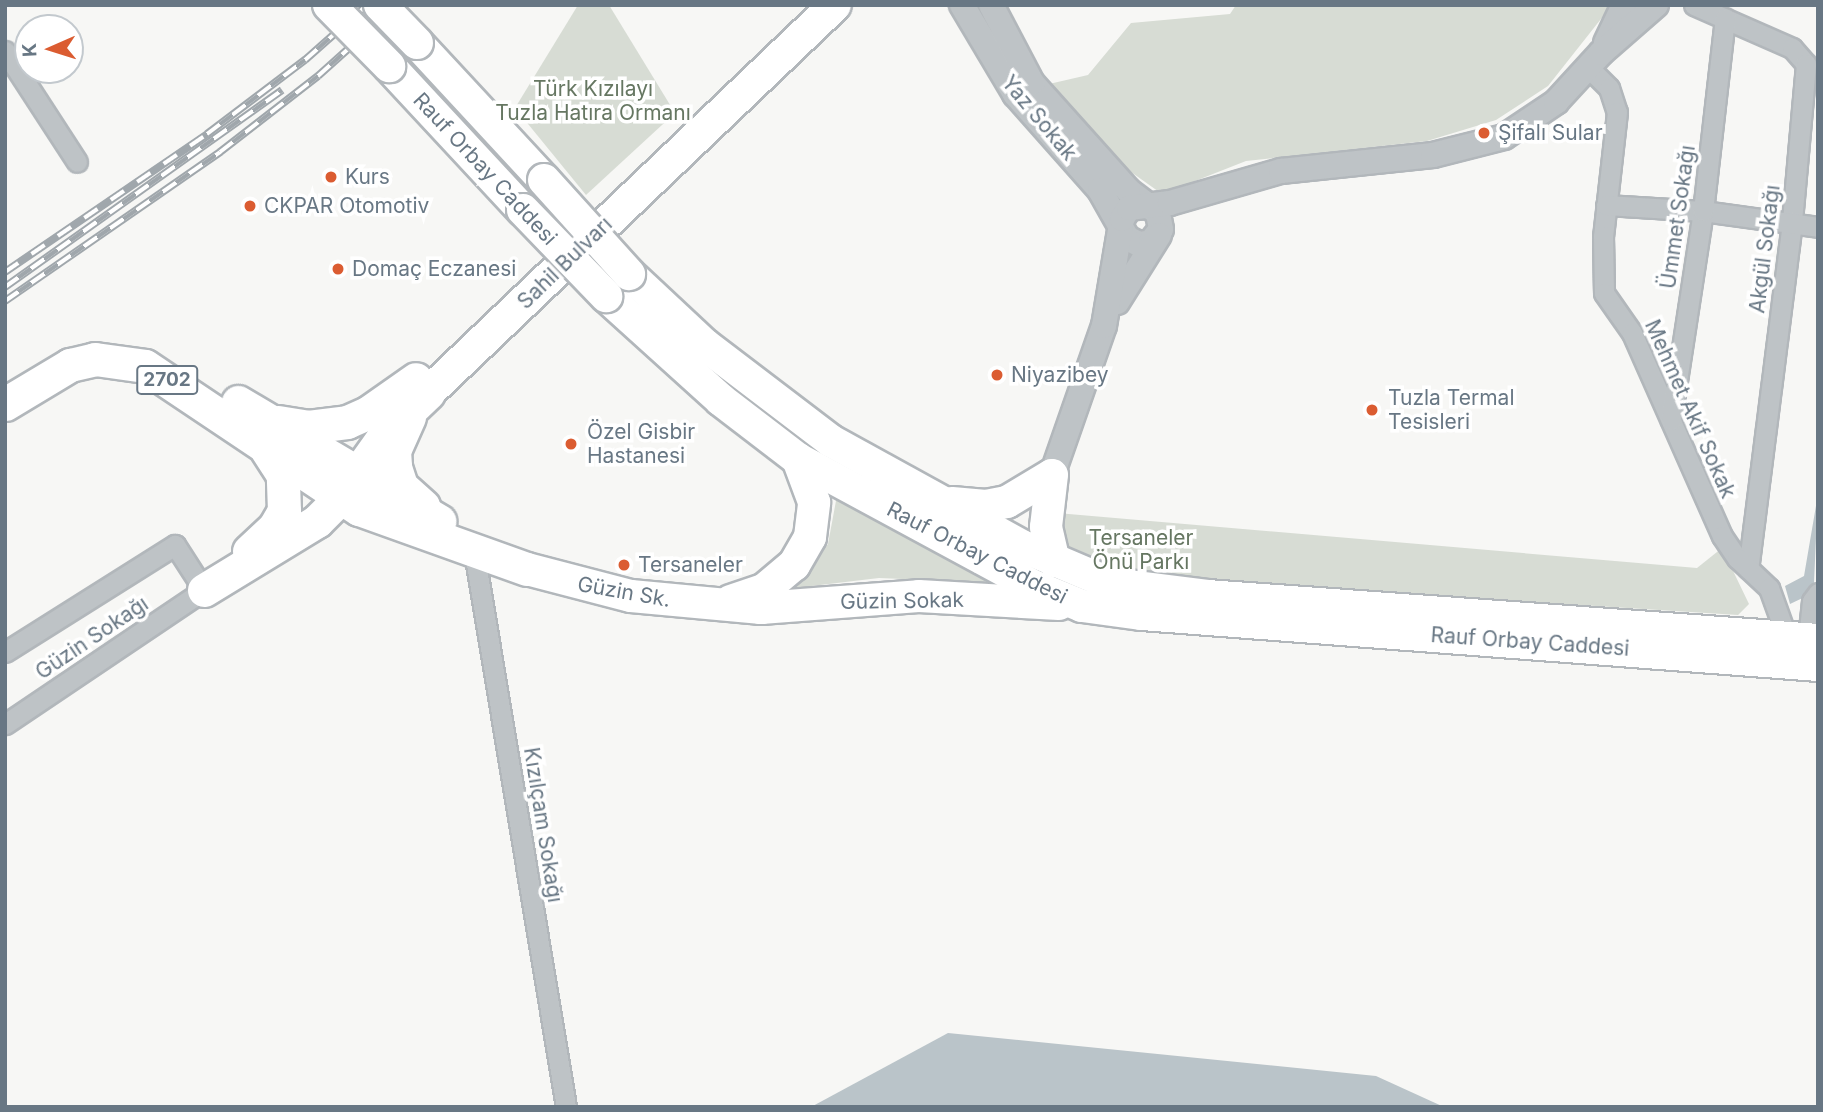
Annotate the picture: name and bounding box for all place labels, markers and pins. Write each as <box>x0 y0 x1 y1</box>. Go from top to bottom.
place label: Şifalı Sular <box>1498 120 1603 146</box>
marker: Şifalı Sular <box>1476 125 1492 141</box>
place label: Kurs <box>345 164 390 190</box>
marker: Kurs <box>323 169 339 185</box>
place label: CKPAR Otomotiv <box>264 193 429 219</box>
marker: CKPAR Otomotiv <box>242 198 258 214</box>
place label: Domaç Eczanesi <box>352 256 516 282</box>
marker: Domaç Eczanesi <box>330 261 346 277</box>
place label: Niyazibey <box>1011 362 1109 388</box>
marker: Niyazibey <box>989 367 1005 383</box>
place label: Tuzla Termal Tesisleri <box>1388 385 1514 435</box>
marker: Tuzla Termal Tesisleri <box>1362 400 1382 420</box>
place label: Özel Gisbir Hastanesi <box>587 419 695 469</box>
marker: Özel Gisbir Hastanesi <box>561 434 581 454</box>
place label: Tersaneler <box>638 552 743 578</box>
marker: Tersaneler <box>616 557 632 573</box>

